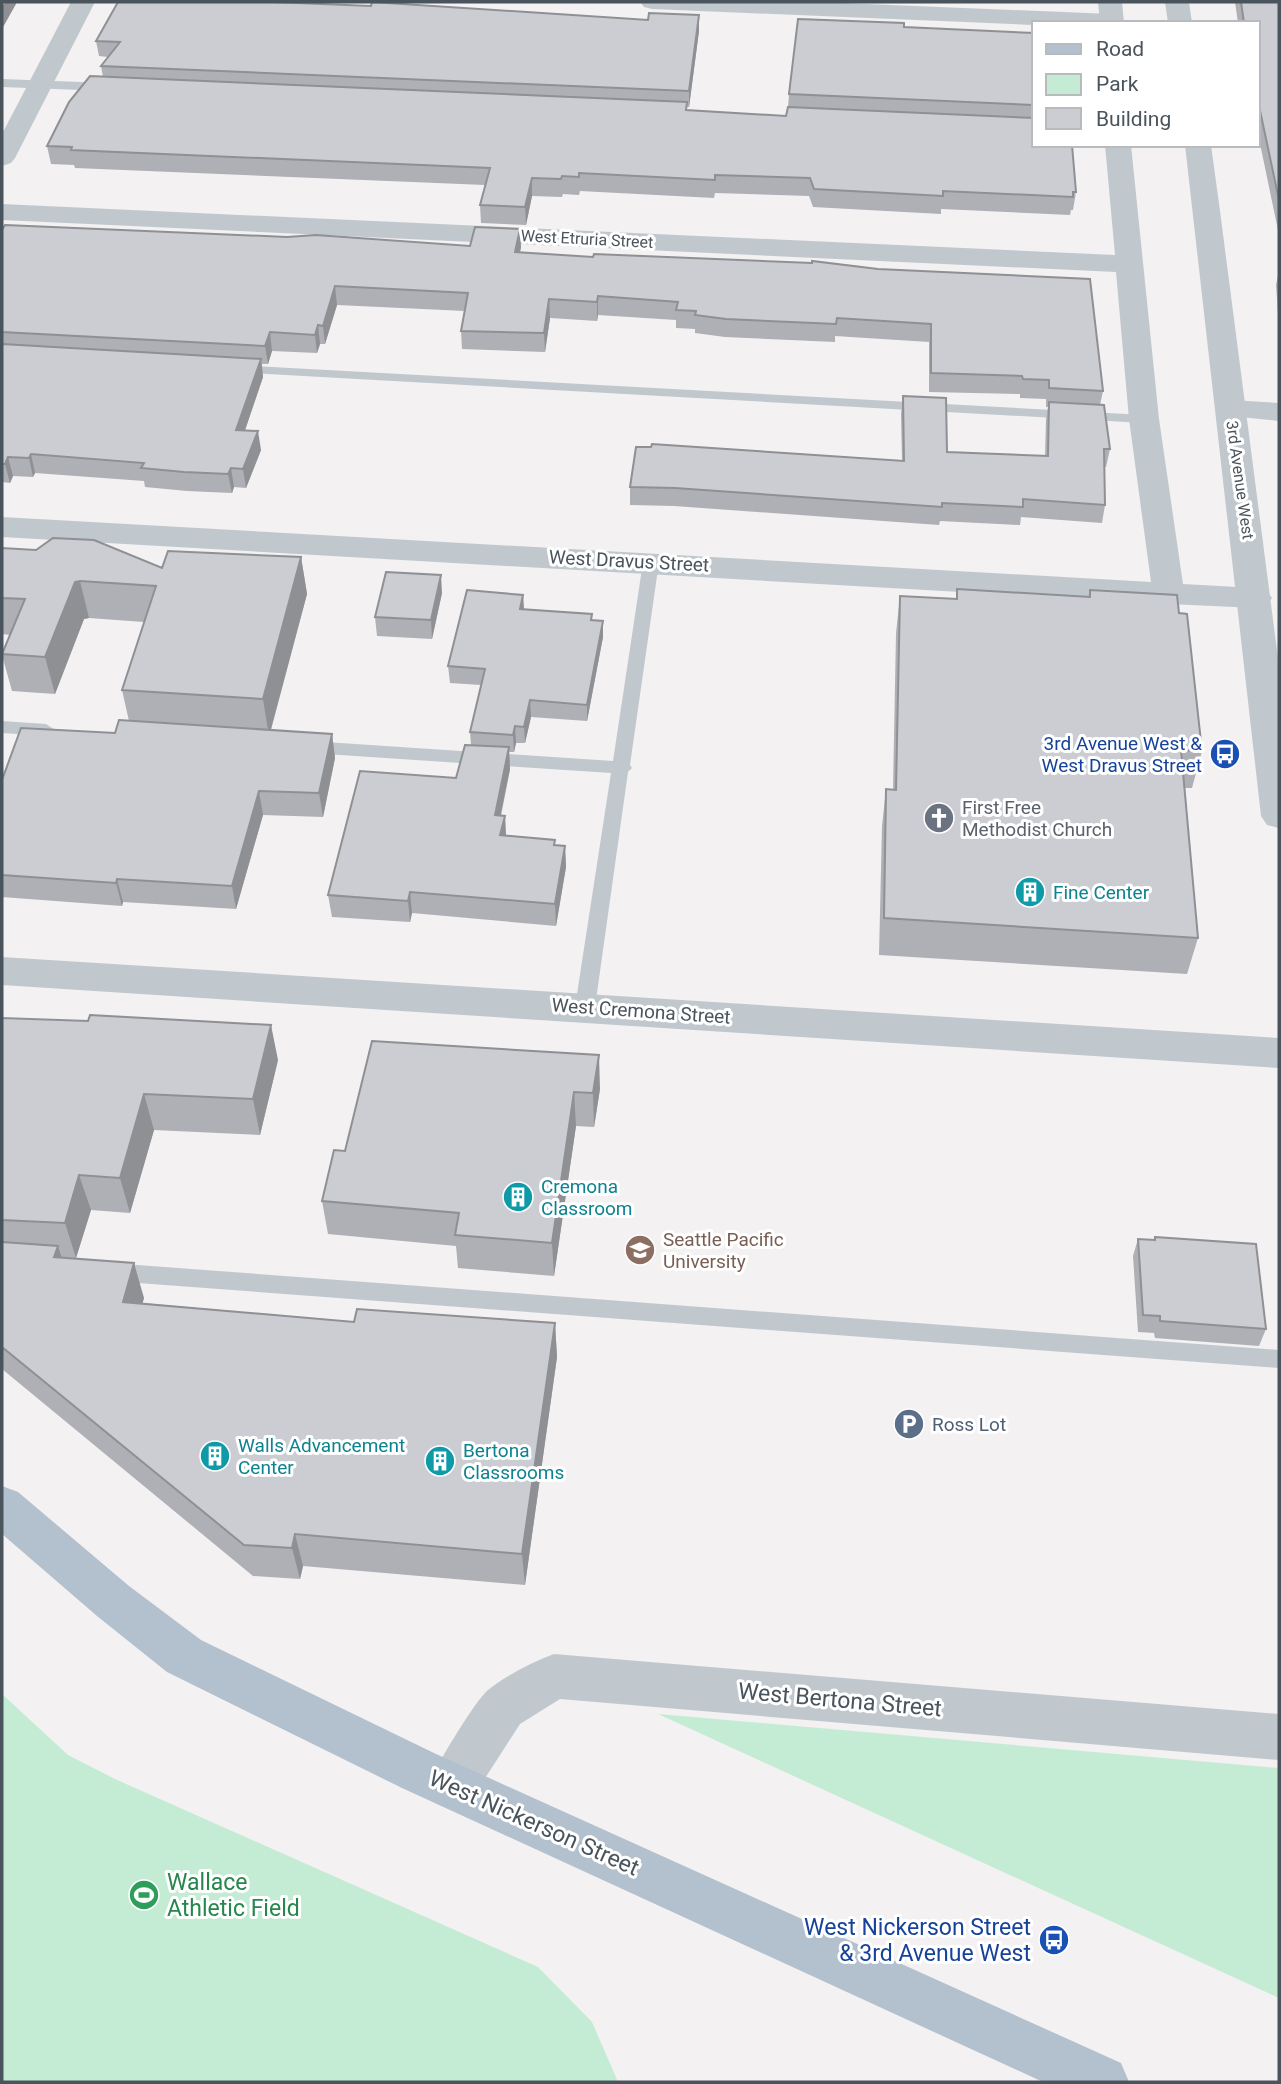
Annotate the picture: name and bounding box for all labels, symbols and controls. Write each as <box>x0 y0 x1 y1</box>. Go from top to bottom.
legend <box>1032 21 1260 147</box>
text: Road <box>1096 37 1144 61</box>
text: Park <box>1096 72 1139 96</box>
text: Building <box>1096 107 1171 131</box>
street label: West Etruria Street <box>520 226 654 252</box>
street label: 3rd Avenue West <box>1222 420 1258 540</box>
street label: West Dravus Street <box>548 545 710 577</box>
place label: 3rd Avenue West & West Dravus Street <box>1042 732 1202 777</box>
bus stop icon: 3rd Avenue West & West Dravus Street <box>1208 737 1242 771</box>
place label: First Free Methodist Church <box>962 796 1112 841</box>
church icon: First Free Methodist Church <box>922 801 956 835</box>
building icon: Fine Center <box>1013 875 1047 909</box>
place label: Fine Center <box>1053 881 1150 904</box>
street label: West Cremona Street <box>551 993 731 1029</box>
place label: Cremona Classroom <box>541 1175 633 1220</box>
building icon: Cremona Classroom <box>501 1180 535 1214</box>
place label: Seattle Pacific University <box>663 1228 784 1273</box>
school or university icon: Seattle Pacific University <box>623 1233 657 1267</box>
parking icon: Ross Lot <box>892 1407 926 1441</box>
place label: Ross Lot <box>932 1413 1006 1436</box>
place label: Walls Advancement Center <box>238 1434 405 1479</box>
building icon: Walls Advancement Center <box>198 1439 232 1473</box>
place label: Bertona Classrooms <box>463 1439 564 1484</box>
building icon: Bertona Classrooms <box>423 1444 457 1478</box>
street label: West Bertona Street <box>737 1678 943 1722</box>
street label: West Nickerson Street <box>425 1765 643 1881</box>
place label: Wallace Athletic Field <box>167 1869 300 1922</box>
sports icon: Wallace Athletic Field <box>127 1878 161 1912</box>
place label: West Nickerson Street & 3rd Avenue West <box>804 1914 1031 1967</box>
bus stop icon: West Nickerson Street & 3rd Avenue West <box>1037 1923 1071 1957</box>

